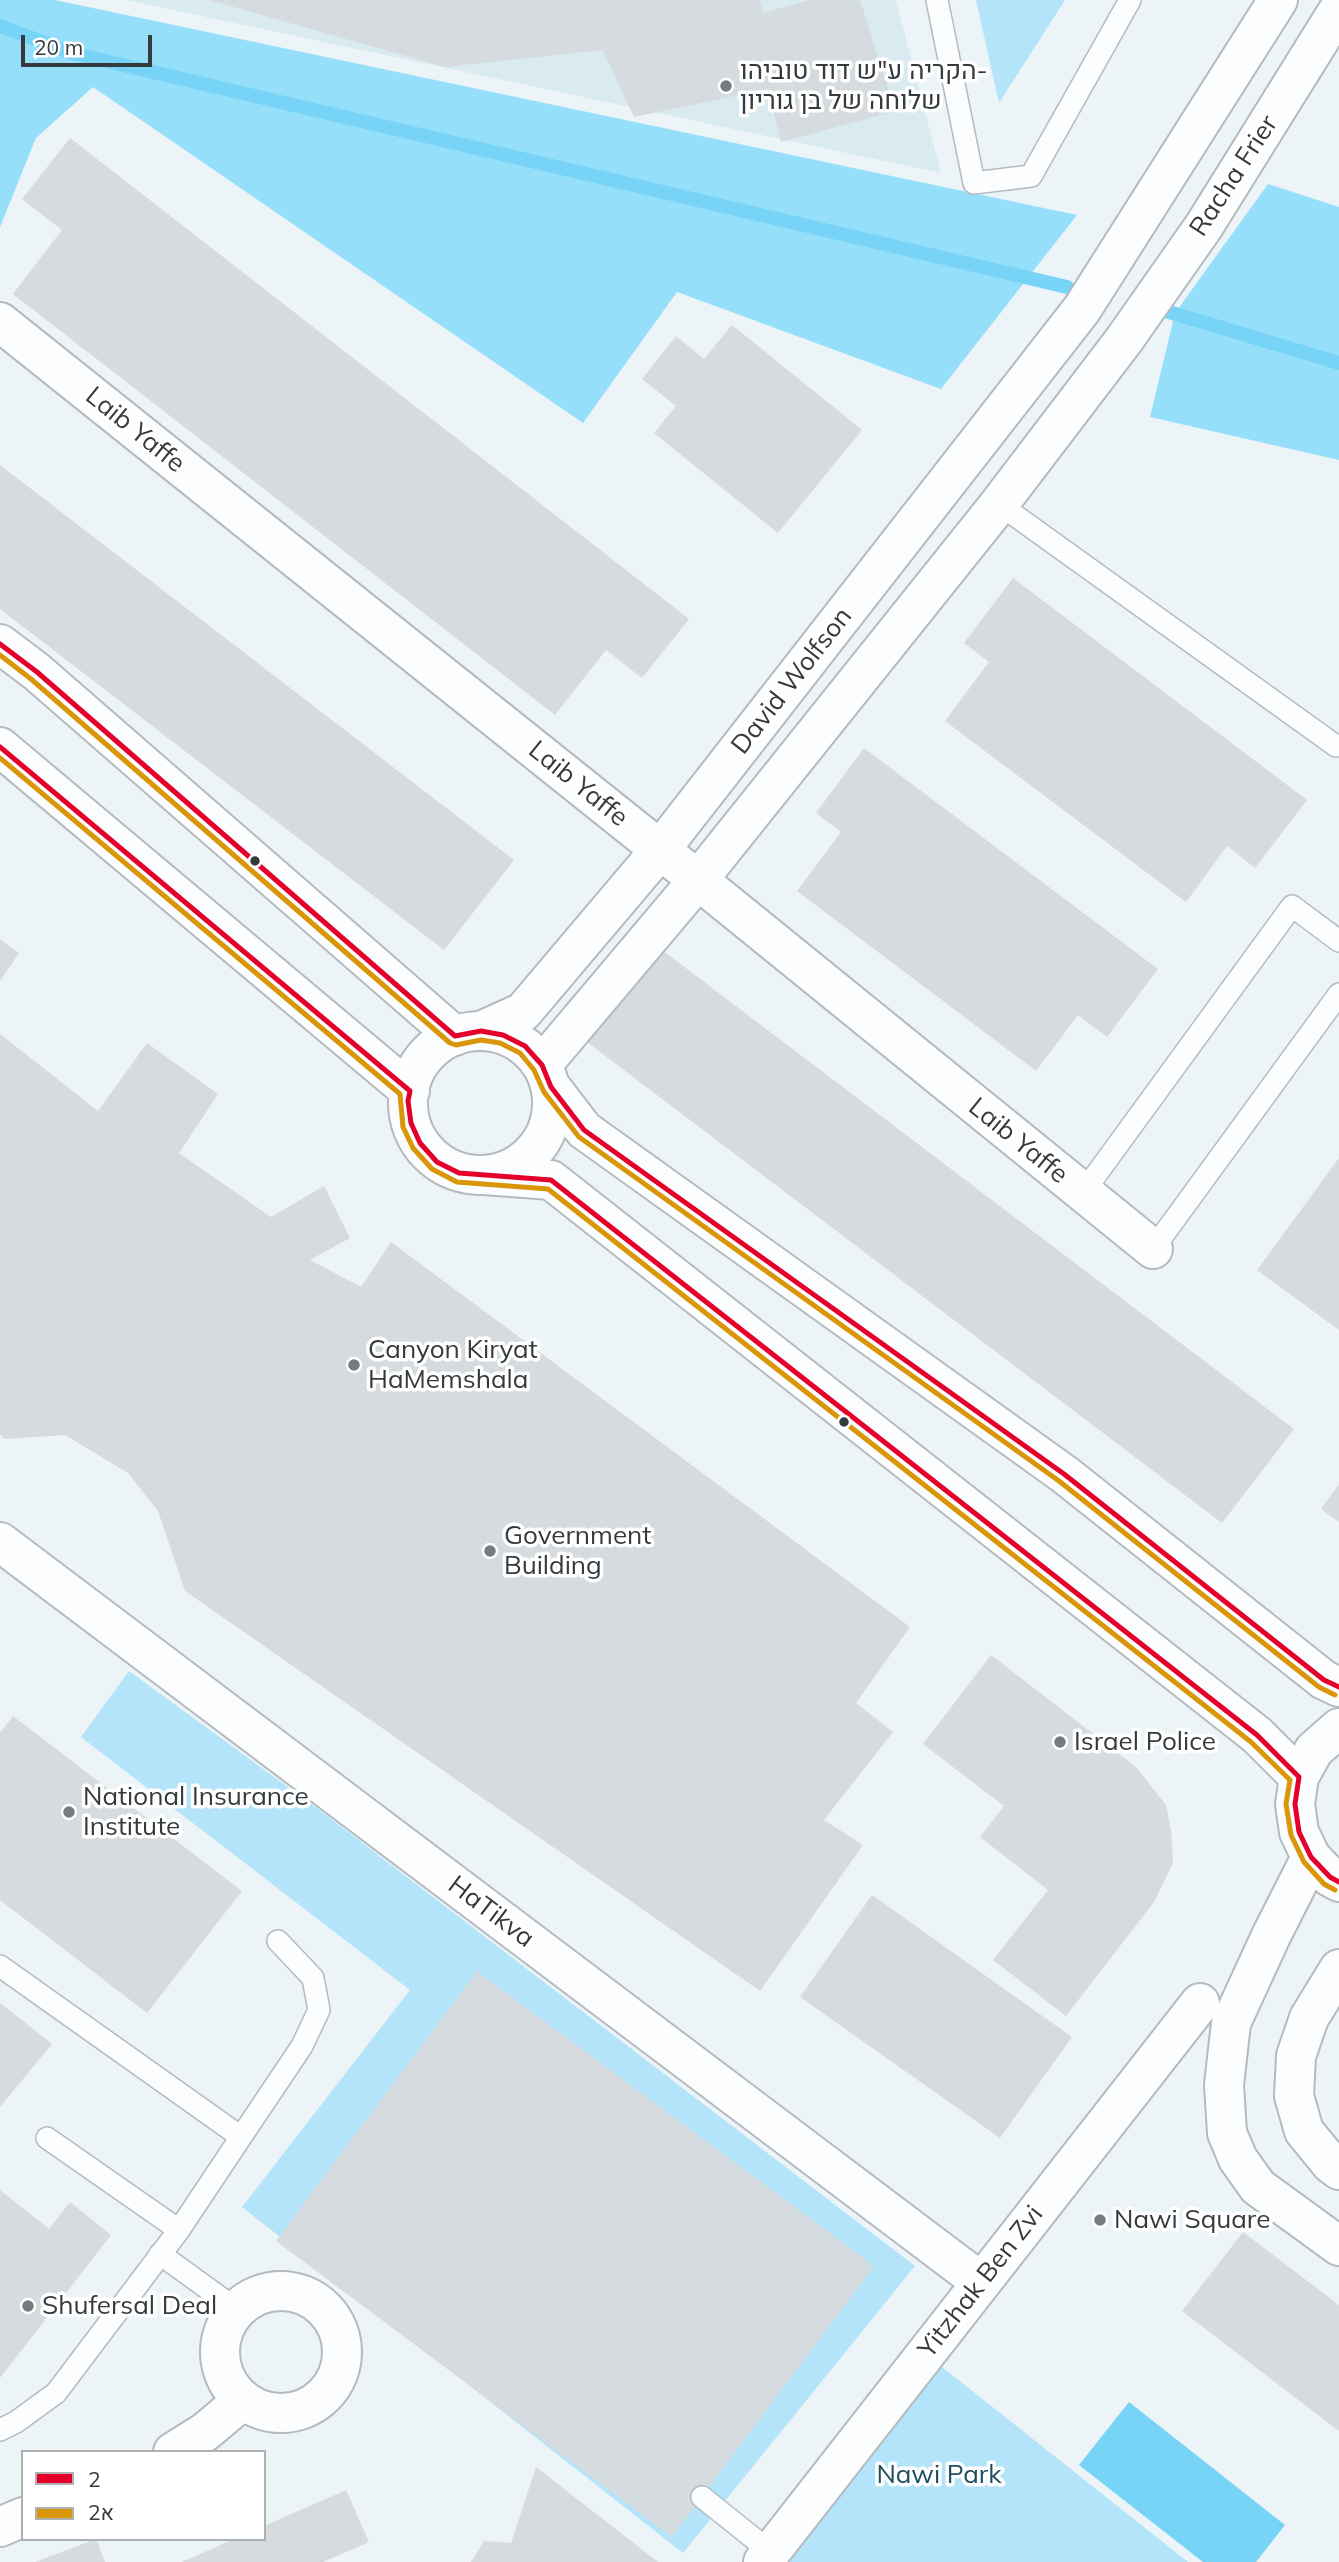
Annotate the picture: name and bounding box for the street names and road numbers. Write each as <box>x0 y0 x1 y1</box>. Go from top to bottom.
street label: Racha Frier <box>1183 110 1285 242</box>
street label: Laib Yaffe <box>79 381 191 479</box>
street label: David Wolfson <box>725 602 859 760</box>
street label: Laib Yaffe <box>522 735 634 833</box>
street label: Laib Yaffe <box>962 1092 1074 1190</box>
street label: HaTikva <box>442 1870 540 1954</box>
street label: Yitzhak Ben Zvi <box>912 2200 1050 2364</box>

